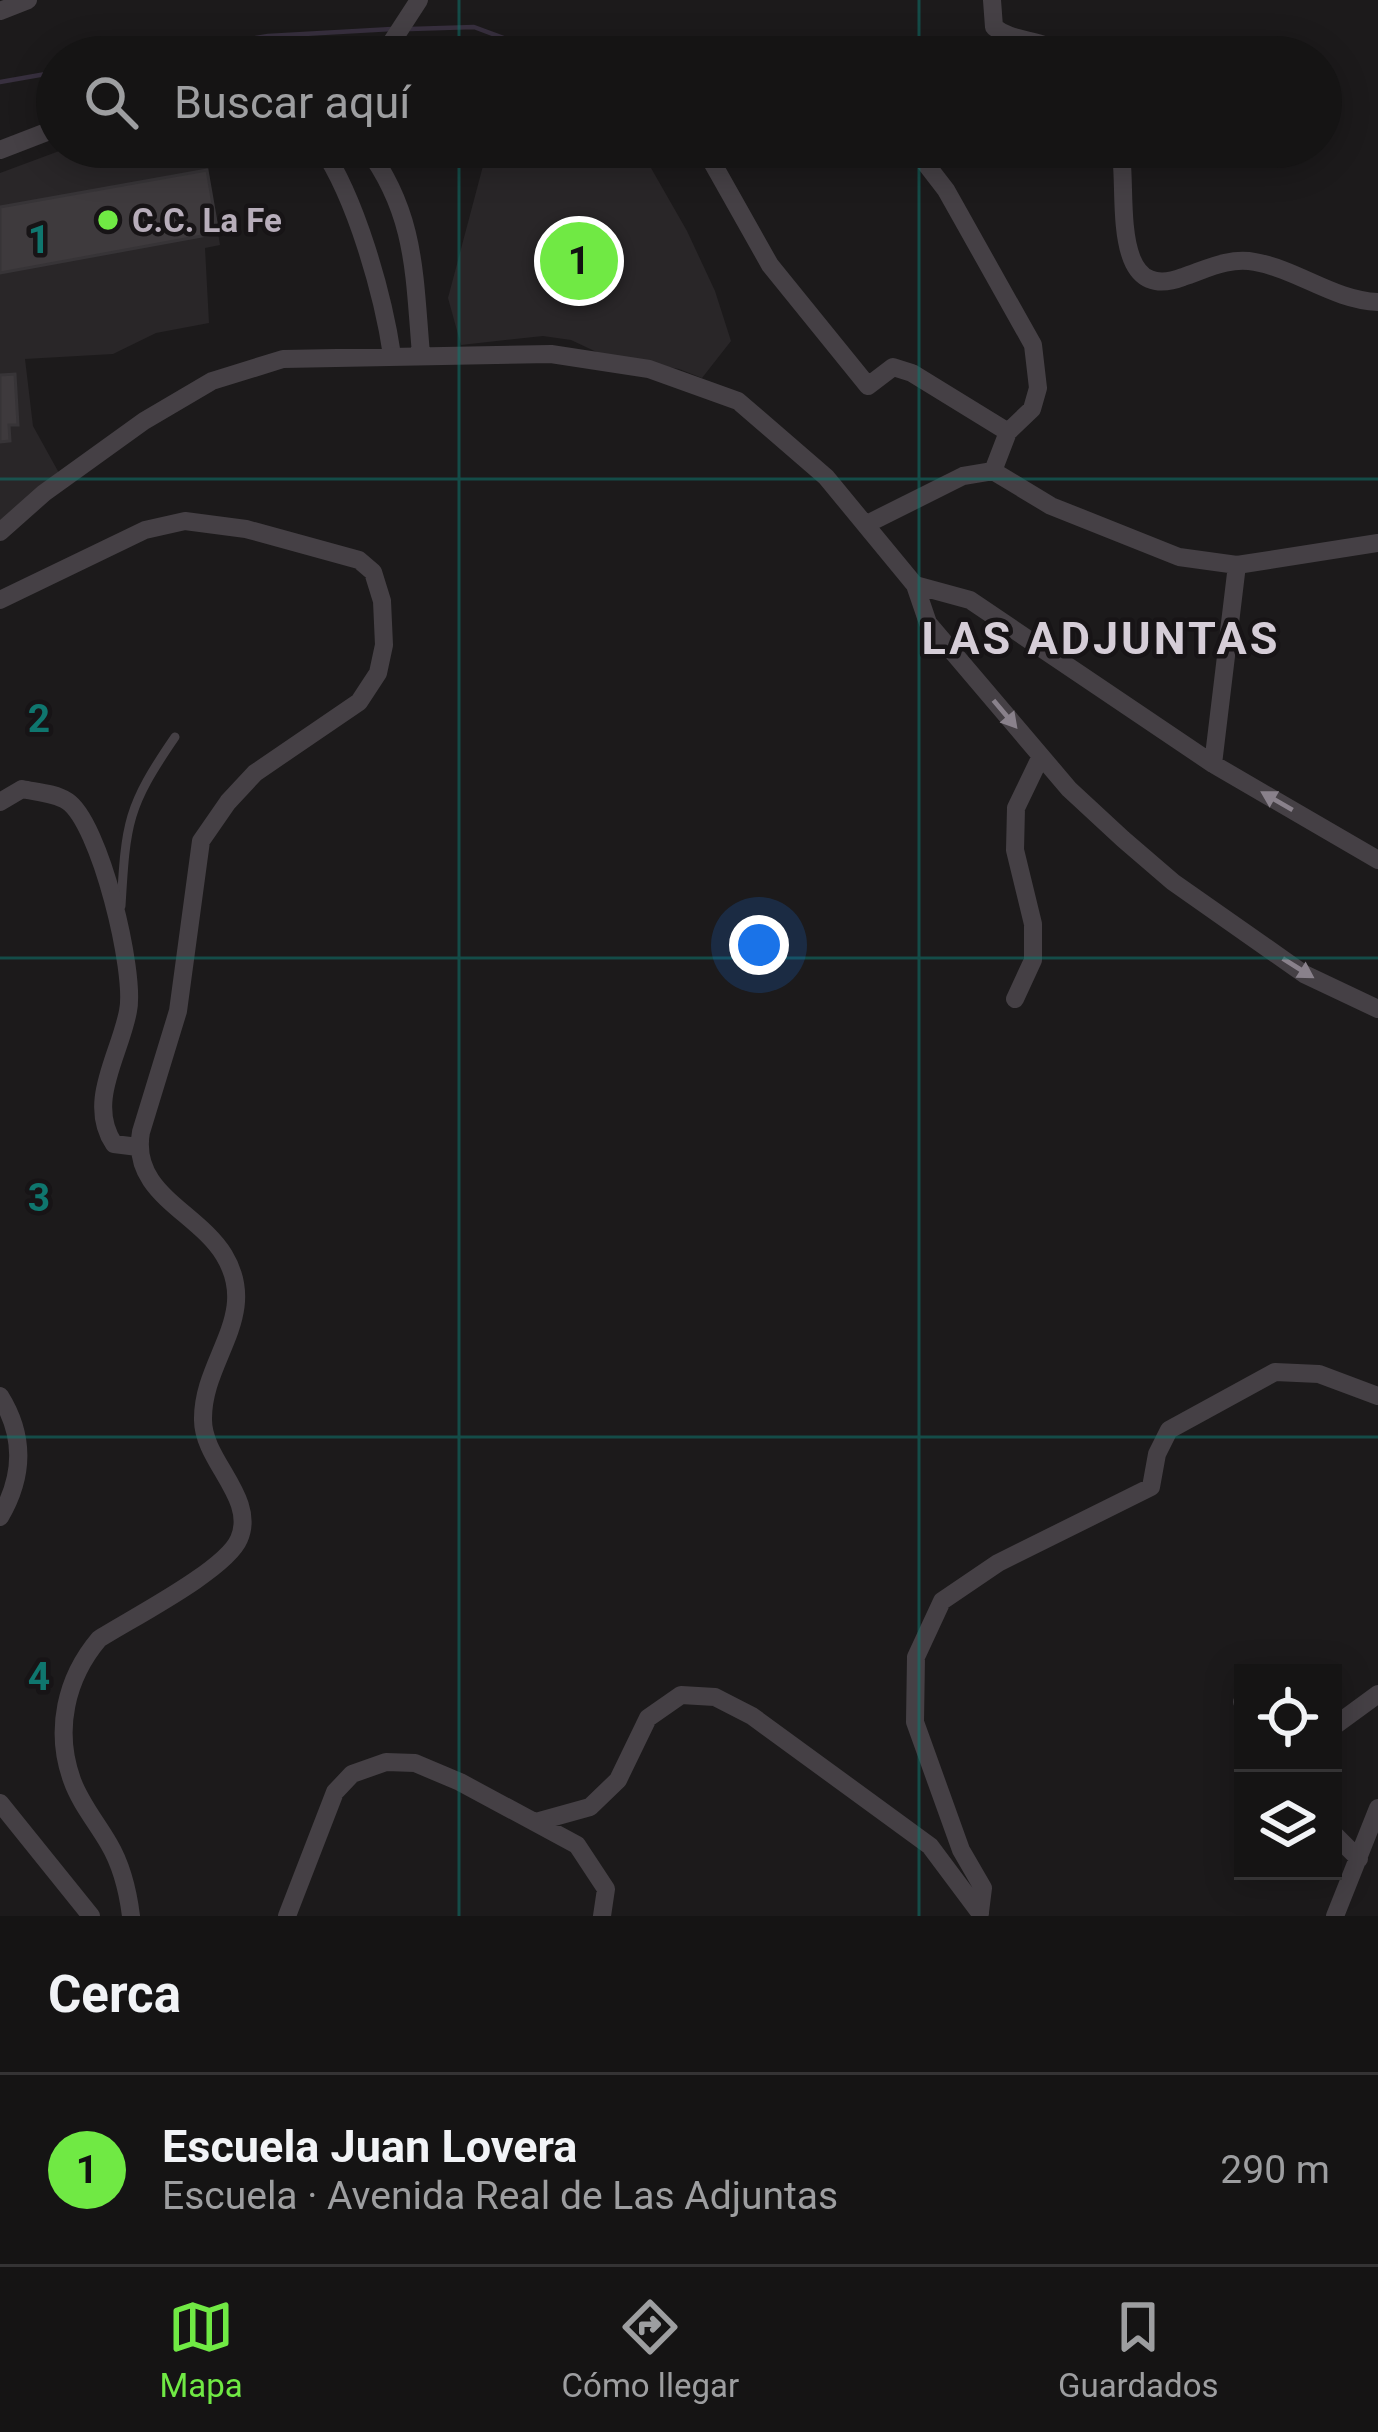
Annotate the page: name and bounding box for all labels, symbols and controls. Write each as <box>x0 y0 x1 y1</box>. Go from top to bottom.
search box <box>36 36 1342 168</box>
icon: search <box>78 69 144 135</box>
text: Buscar aquí <box>174 76 411 129</box>
place label: C.C. La Fe <box>132 201 282 240</box>
marker: C.C. La Fe <box>95 207 121 233</box>
pin: 1 <box>540 216 618 306</box>
text: 1 <box>28 217 50 263</box>
district label: LAS ADJUNTAS <box>922 612 1280 665</box>
text: 2 <box>28 696 50 742</box>
one-way arrow <box>992 699 1018 729</box>
one-way arrow <box>1260 792 1294 813</box>
your location <box>729 915 789 975</box>
one-way arrow <box>1281 957 1315 978</box>
text: 3 <box>28 1175 50 1221</box>
text: 4 <box>28 1654 50 1700</box>
map controls <box>1234 1664 1342 1880</box>
button: locate <box>1234 1664 1342 1772</box>
button: layers <box>1234 1772 1342 1880</box>
text: Cerca <box>48 1965 181 2024</box>
text: Escuela Juan Lovera <box>162 2120 577 2173</box>
text: 1 <box>76 2147 98 2193</box>
text: 290 m <box>1220 2147 1330 2193</box>
text: Escuela · Avenida Real de Las Adjuntas <box>162 2173 838 2219</box>
tab: Mapa <box>159 2294 243 2405</box>
tab: Cómo llegar <box>562 2294 739 2405</box>
tab: Guardados <box>1058 2294 1219 2405</box>

